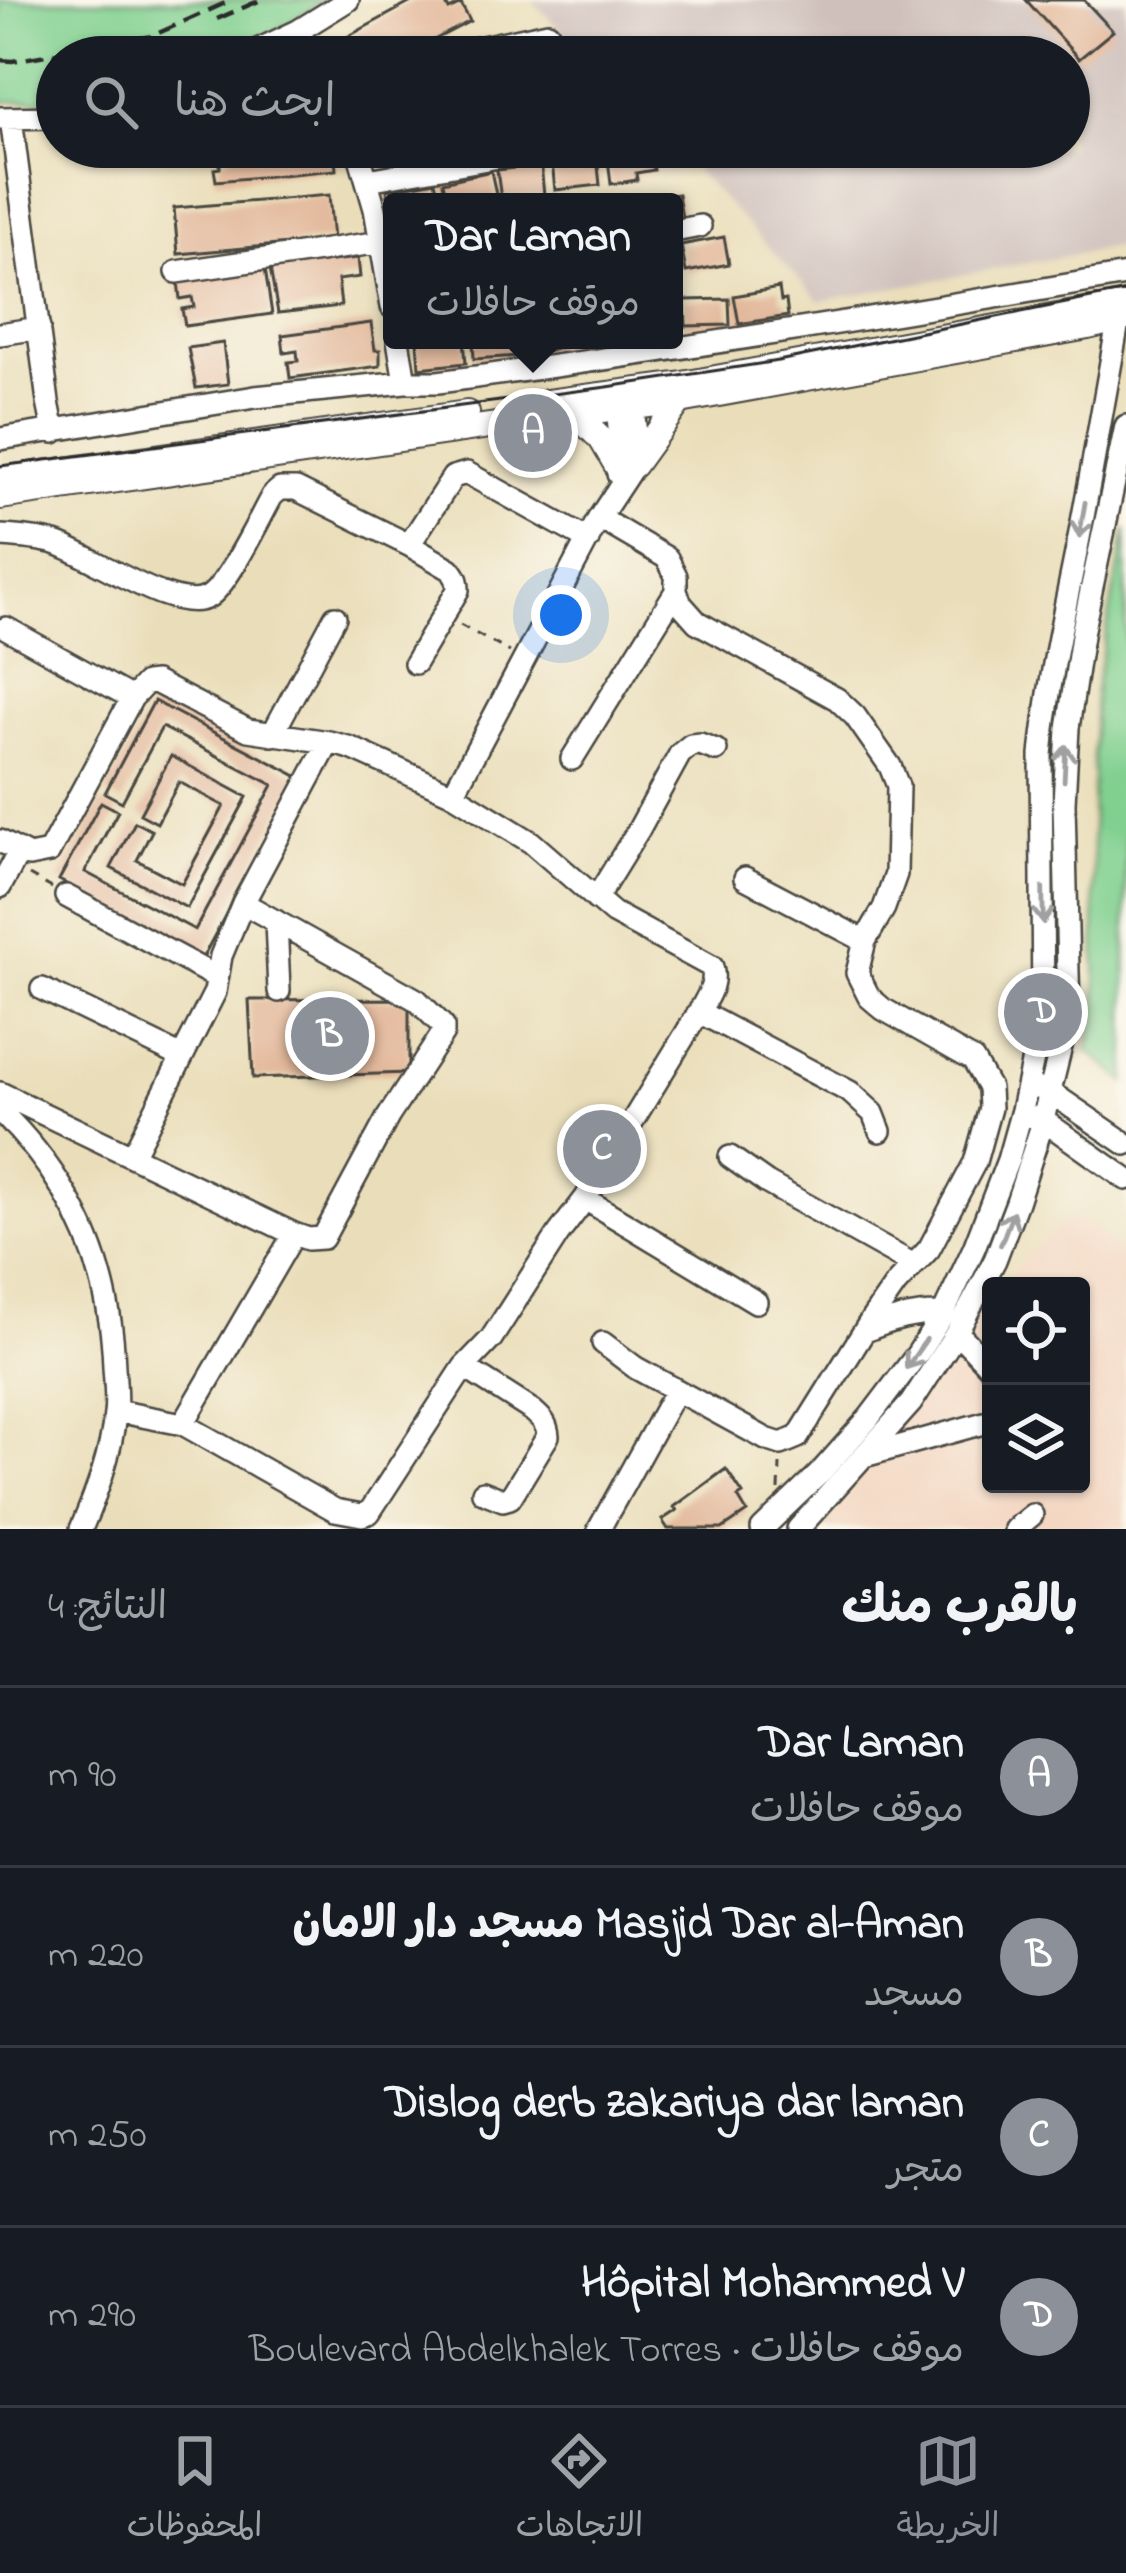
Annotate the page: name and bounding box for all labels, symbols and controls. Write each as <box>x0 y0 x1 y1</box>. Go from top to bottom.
search box <box>36 36 1090 168</box>
icon: search <box>78 69 144 135</box>
text: ابحث هنا <box>174 71 336 137</box>
popup <box>383 193 683 349</box>
text: Dar Laman <box>426 206 631 272</box>
text: موقف حافلات <box>426 277 640 334</box>
pin: A <box>494 388 572 478</box>
one-way arrow <box>1070 499 1092 538</box>
your location <box>531 585 591 645</box>
one-way arrow <box>1054 744 1077 783</box>
one-way arrow <box>1032 886 1055 925</box>
pin: D <box>1004 967 1082 1057</box>
pin: B <box>291 991 369 1081</box>
pin: C <box>563 1104 641 1194</box>
one-way arrow <box>998 1211 1019 1248</box>
map controls <box>982 1277 1090 1493</box>
button: locate <box>982 1277 1090 1385</box>
one-way arrow <box>904 1337 929 1370</box>
button: layers <box>982 1385 1090 1493</box>
text: بالقرب منك <box>842 1571 1078 1646</box>
text: النتائج: 4 <box>48 1580 167 1637</box>
text: Dar Laman <box>759 1712 964 1778</box>
text: 90 m <box>48 1748 117 1805</box>
text: A <box>1027 1748 1051 1805</box>
text: موقف حافلات <box>750 1783 964 1840</box>
text: Masjid Dar al-Aman مسجد دار الامان <box>293 1893 964 1959</box>
text: 220 m <box>48 1928 144 1985</box>
text: B <box>1026 1928 1052 1985</box>
text: مسجد <box>864 1967 964 2024</box>
text: Dislog derb zakariya dar laman <box>385 2072 964 2138</box>
text: 250 m <box>48 2108 147 2165</box>
text: C <box>1028 2108 1050 2165</box>
text: متجر <box>888 2143 964 2200</box>
text: Hôpital Mohammed V <box>581 2252 964 2318</box>
text: 290 m <box>48 2288 136 2345</box>
text: D <box>1025 2288 1053 2345</box>
text: موقف حافلات · Boulevard Abdelkhalek Torres <box>249 2323 964 2380</box>
tab: المحفوظات <box>127 2428 263 2554</box>
tab: الاتجاهات <box>516 2428 643 2554</box>
tab: الخريطة <box>896 2428 999 2554</box>

